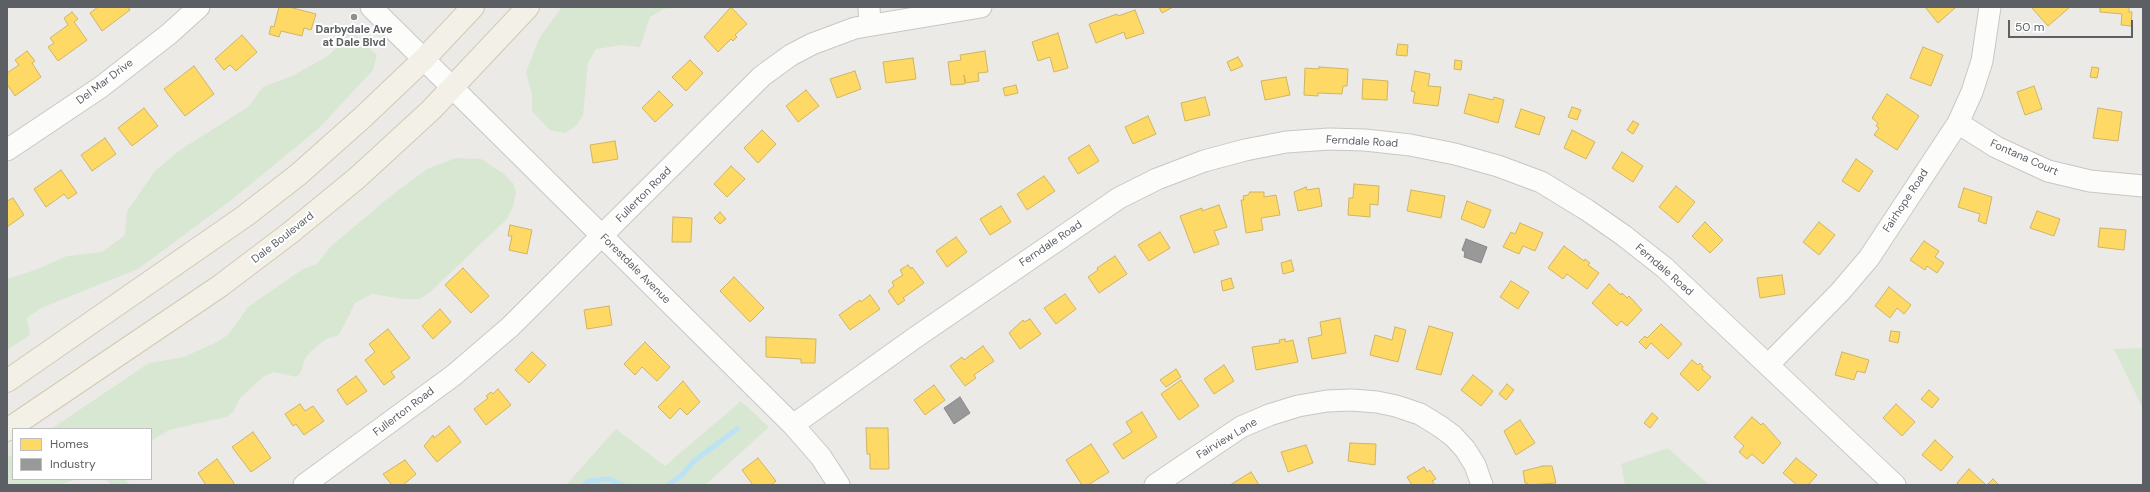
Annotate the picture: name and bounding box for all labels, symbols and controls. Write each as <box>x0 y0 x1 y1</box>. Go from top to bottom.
marker: Darbydale Ave at Dale Blvd <box>349 12 359 22</box>
scale bar <box>2010 12 2135 38</box>
text: 50 m <box>2015 19 2044 35</box>
place label: Darbydale Ave at Dale Blvd <box>315 23 393 49</box>
street label: Del Mar Drive <box>74 56 136 108</box>
street label: Ferndale Road <box>1326 134 1398 150</box>
street label: Fontana Court <box>1988 137 2060 179</box>
street label: Fullerton Road <box>614 165 674 225</box>
street label: Fairhope Road <box>1881 167 1931 235</box>
street label: Dale Boulevard <box>249 210 317 266</box>
street label: Ferndale Road <box>1017 218 1085 270</box>
street label: Forestdale Avenue <box>597 231 673 307</box>
street label: Ferndale Road <box>1632 241 1696 299</box>
street label: Fullerton Road <box>371 385 437 439</box>
street label: Fairview Lane <box>1194 416 1260 462</box>
legend <box>12 428 152 480</box>
text: Homes <box>50 436 89 452</box>
text: Industry <box>50 456 96 472</box>

